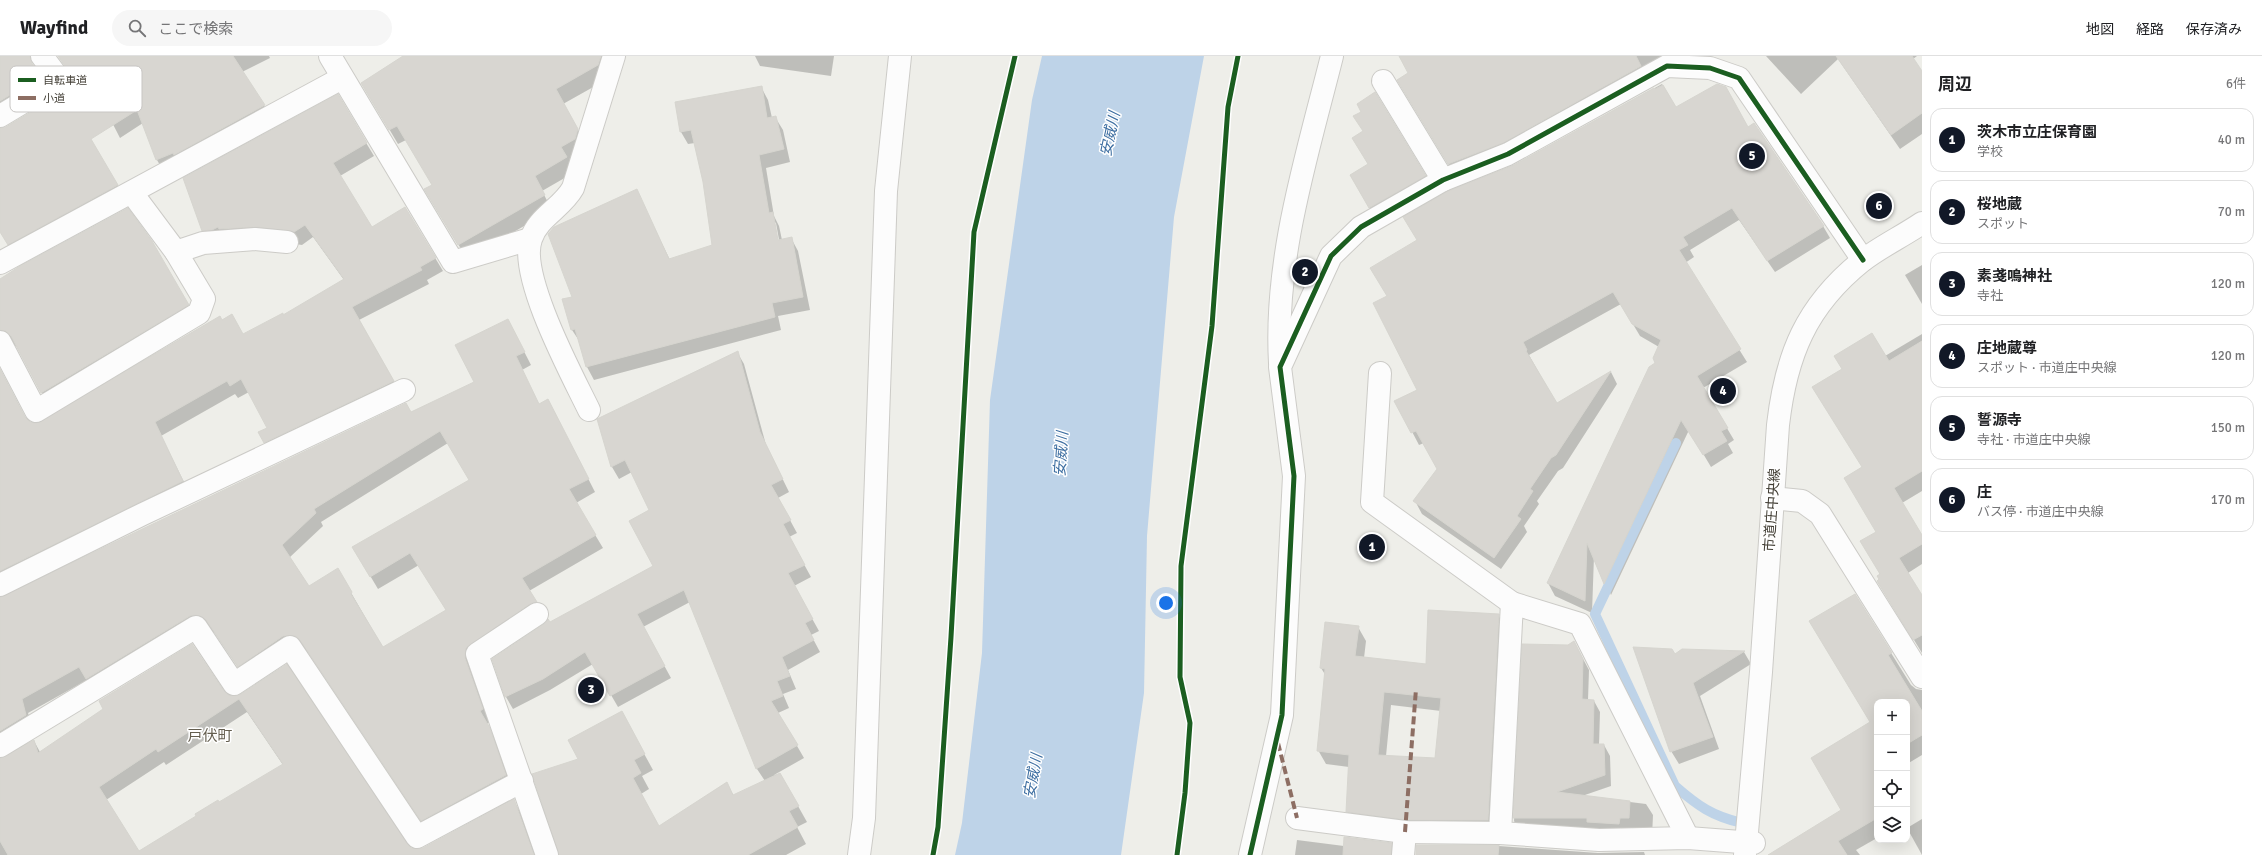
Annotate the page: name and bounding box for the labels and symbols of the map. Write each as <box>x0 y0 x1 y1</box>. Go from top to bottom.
legend <box>10 66 142 112</box>
text: 自転車道 <box>43 74 87 87</box>
text: 小道 <box>43 92 65 105</box>
water label: 安威川 <box>1097 108 1124 158</box>
pin: 5 <box>1739 141 1765 171</box>
pin: 6 <box>1866 191 1892 221</box>
pin: 2 <box>1292 257 1318 287</box>
pin: 4 <box>1710 376 1736 406</box>
water label: 安威川 <box>1050 429 1072 477</box>
street label: 市道庄中央線 <box>1761 468 1783 552</box>
pin: 1 <box>1359 532 1385 562</box>
your location <box>1156 593 1176 613</box>
pin: 3 <box>578 675 604 705</box>
district label: 戸伏町 <box>187 727 233 745</box>
water label: 安威川 <box>1020 750 1046 800</box>

